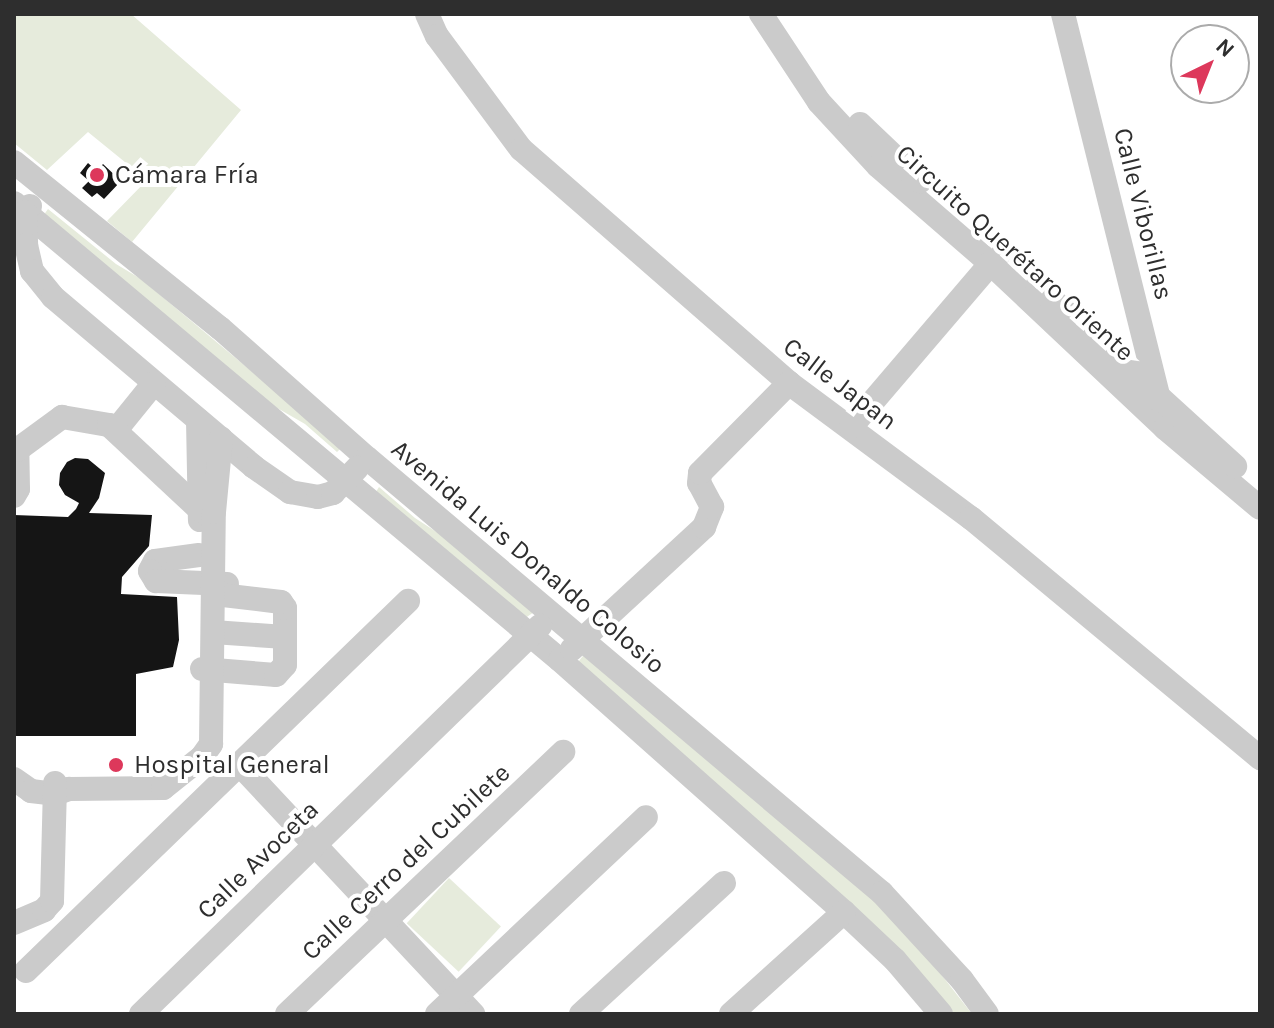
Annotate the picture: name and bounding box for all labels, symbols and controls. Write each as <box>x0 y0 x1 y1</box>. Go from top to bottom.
north arrow <box>1170 24 1250 104</box>
text: N <box>1210 33 1240 63</box>
street label: Calle Viborillas <box>1107 125 1179 303</box>
street label: Circuito Querétaro Oriente <box>890 138 1140 368</box>
place label: Cámara Fría <box>115 159 259 191</box>
marker: Cámara Fría <box>86 164 108 186</box>
street label: Calle Japan <box>777 331 903 437</box>
street label: Avenida Luis Donaldo Colosio <box>385 433 671 681</box>
place label: Hospital General <box>134 749 330 781</box>
marker: Hospital General <box>105 754 127 776</box>
street label: Calle Cerro del Cubilete <box>295 757 517 967</box>
street label: Calle Avoceta <box>191 794 325 926</box>

